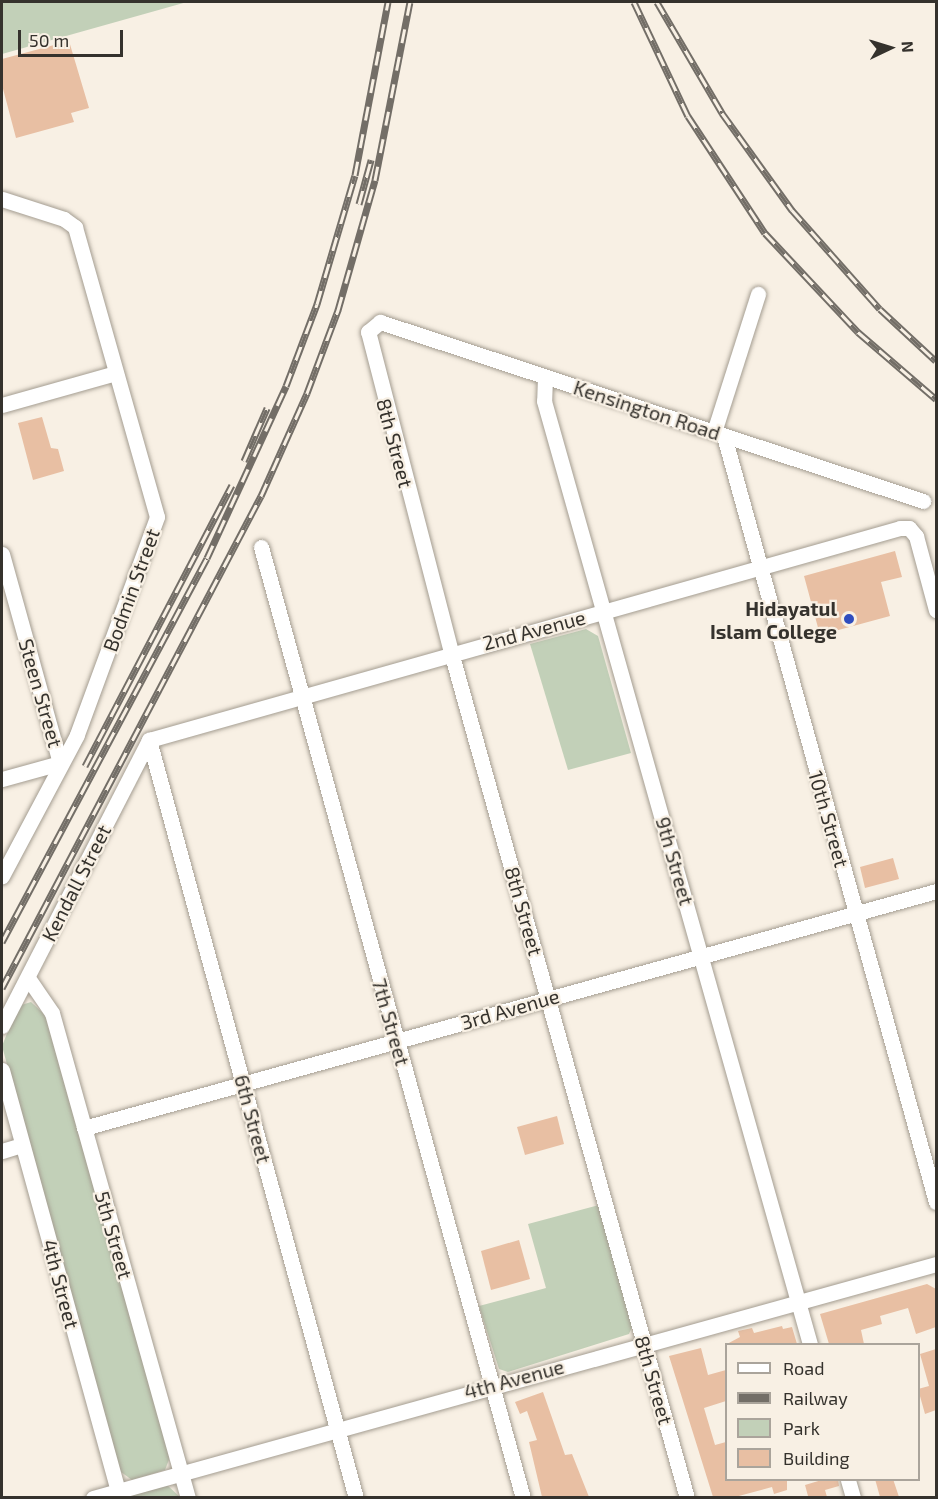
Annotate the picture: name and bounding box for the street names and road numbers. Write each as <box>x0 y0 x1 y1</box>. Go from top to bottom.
street label: Kensington Road <box>571 375 723 445</box>
street label: 8th Street <box>372 396 418 490</box>
street label: Bodmin Street <box>98 525 164 655</box>
street label: 2nd Avenue <box>480 605 588 655</box>
street label: Steen Street <box>14 636 68 750</box>
street label: 10th Street <box>804 768 854 870</box>
street label: 9th Street <box>651 814 699 908</box>
street label: Kendall Street <box>36 820 116 946</box>
street label: 8th Street <box>500 864 548 958</box>
street label: 7th Street <box>367 976 415 1068</box>
street label: 3rd Avenue <box>458 983 562 1035</box>
street label: 6th Street <box>230 1072 276 1166</box>
street label: 5th Street <box>90 1188 138 1282</box>
street label: 4th Street <box>38 1237 84 1331</box>
street label: 8th Street <box>630 1333 678 1427</box>
street label: 4th Avenue <box>461 1354 567 1404</box>

